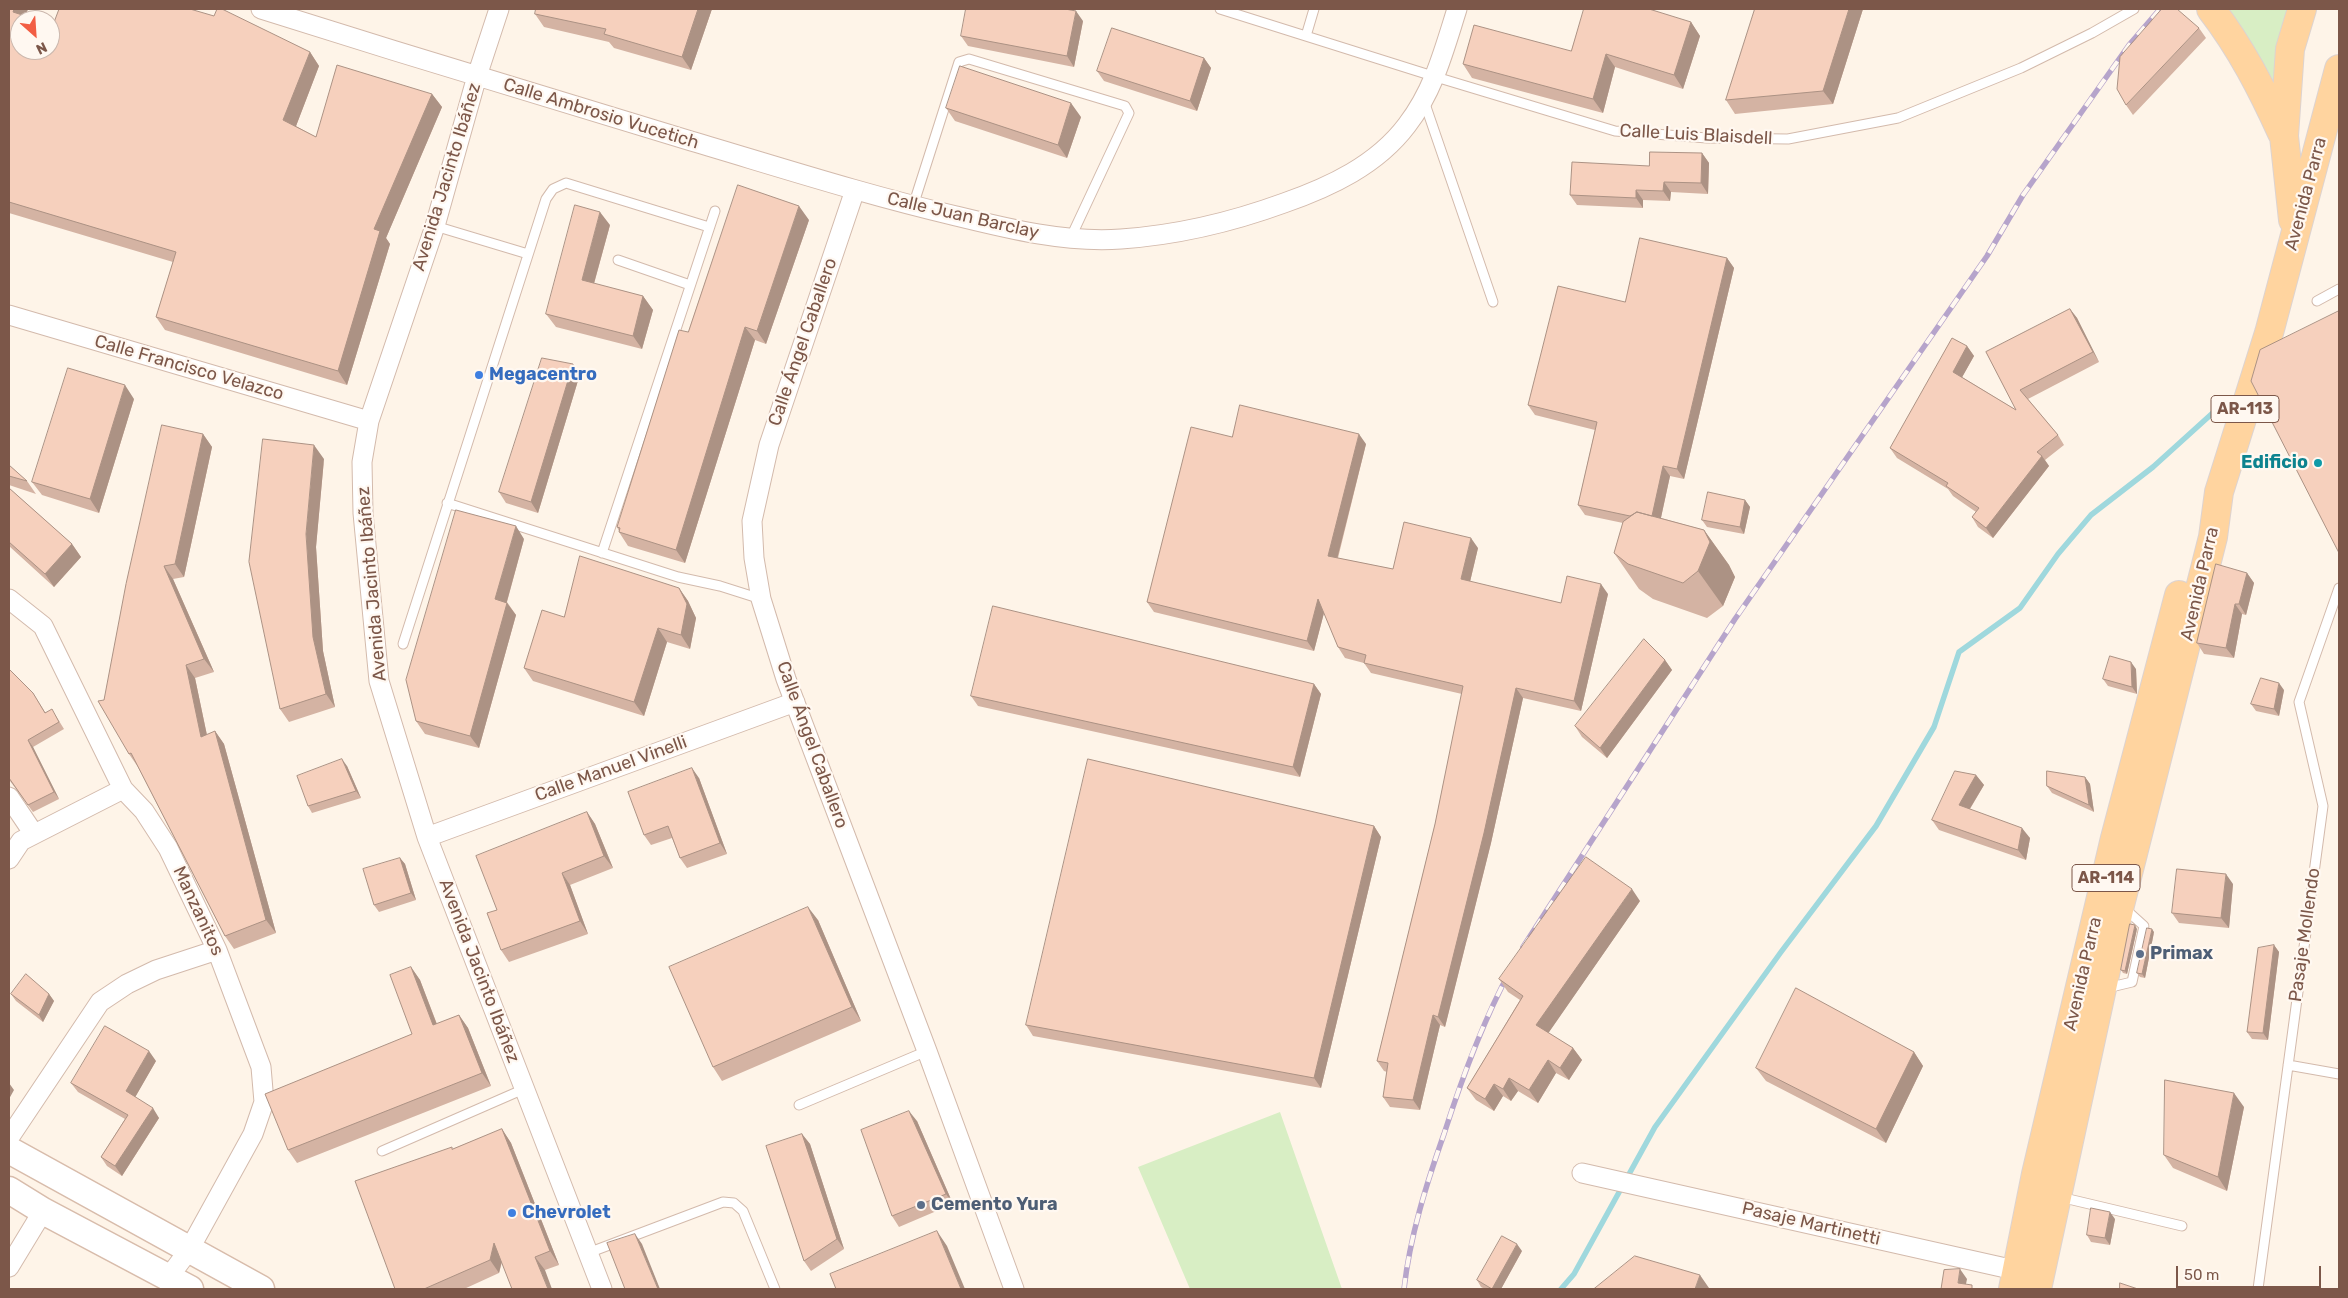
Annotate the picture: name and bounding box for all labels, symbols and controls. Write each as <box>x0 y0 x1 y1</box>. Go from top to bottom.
north arrow <box>10 10 60 60</box>
text: N <box>33 38 50 58</box>
street label: Calle Ambrosio Vucetich <box>501 74 701 154</box>
street label: Avenida Jacinto Ibáñez <box>408 80 486 274</box>
street label: Calle Luis Blaisdell <box>1619 120 1773 150</box>
street label: Avenida Parra <box>2281 135 2331 253</box>
street label: Calle Juan Barclay <box>885 188 1041 244</box>
street label: Calle Ángel Caballero <box>764 255 842 429</box>
street label: Calle Francisco Velazco <box>92 331 286 405</box>
place label: Megacentro <box>489 364 597 386</box>
marker: Megacentro <box>473 369 485 381</box>
road number: AR-113 <box>2211 396 2279 422</box>
place label: Edificio <box>2241 452 2308 474</box>
marker: Edificio <box>2312 457 2324 469</box>
street label: Avenida Jacinto Ibáñez <box>353 486 391 682</box>
street label: Avenida Parra <box>2176 525 2224 643</box>
street label: Calle Ángel Caballero <box>772 659 852 831</box>
street label: Calle Manuel Vinelli <box>532 731 690 807</box>
street label: Manzanitos <box>168 863 228 959</box>
road number: AR-114 <box>2072 864 2140 891</box>
street label: Pasaje Mollendo <box>2285 867 2325 1003</box>
street label: Avenida Jacinto Ibáñez <box>434 876 524 1066</box>
street label: Avenida Parra <box>2059 915 2107 1033</box>
place label: Primax <box>2150 943 2213 965</box>
marker: Primax <box>2134 948 2146 960</box>
place label: Cemento Yura <box>931 1194 1058 1216</box>
street label: Pasaje Martinetti <box>1740 1198 1882 1250</box>
marker: Cemento Yura <box>915 1199 927 1211</box>
place label: Chevrolet <box>522 1202 611 1224</box>
marker: Chevrolet <box>506 1207 518 1219</box>
scale bar <box>2178 1256 2323 1288</box>
text: 50 m <box>2184 1266 2219 1284</box>

